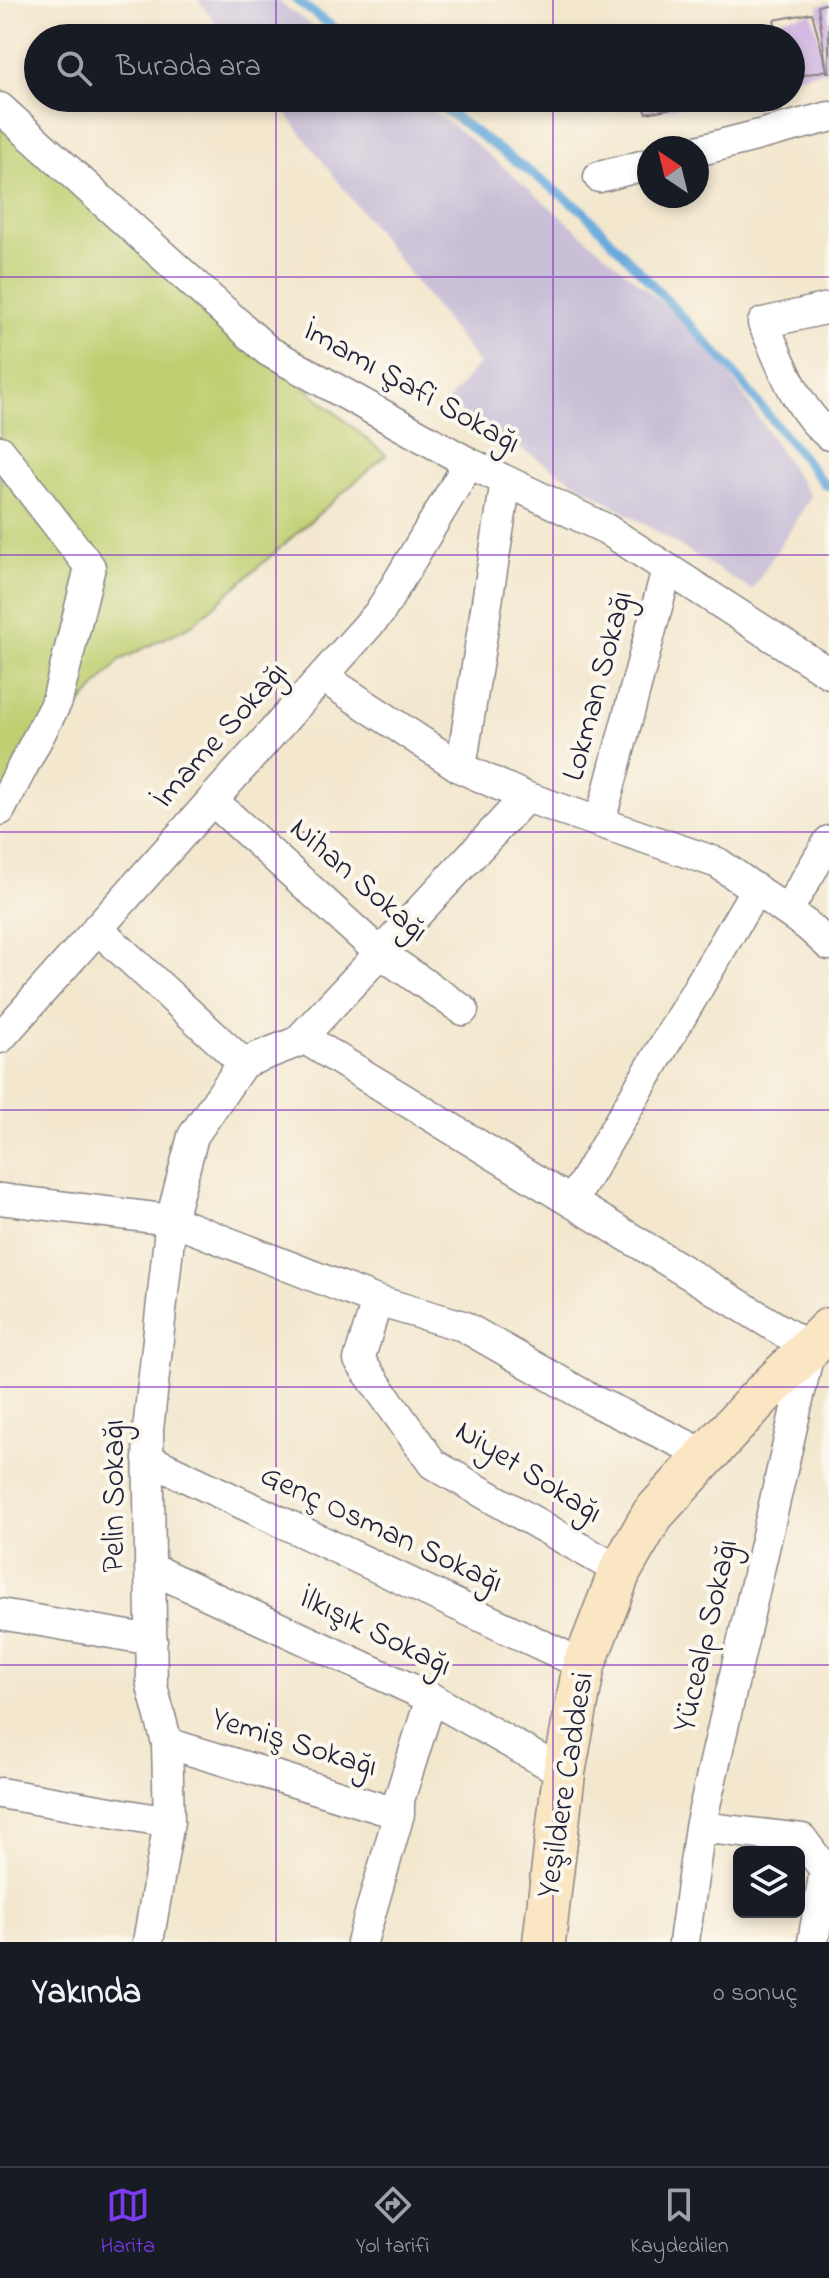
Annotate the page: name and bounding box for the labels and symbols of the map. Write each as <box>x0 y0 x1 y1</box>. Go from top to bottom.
north arrow <box>637 136 709 208</box>
street label: İmamı Şafi Sokağı <box>293 309 528 468</box>
street label: Lokman Sokağı <box>551 586 648 787</box>
street label: İmame Sokağı <box>142 652 301 821</box>
street label: Nihan Sokağı <box>277 807 438 956</box>
street label: Niyet Sokağı <box>445 1409 611 1538</box>
street label: Pelin Sokağı <box>92 1419 140 1573</box>
street label: Genç Osman Sokağı <box>251 1453 510 1608</box>
street label: Yücealp Sokağı <box>662 1535 753 1738</box>
street label: İlkışık Sokağı <box>290 1576 459 1691</box>
street label: Yeşildere Caddesi <box>526 1669 608 1901</box>
street label: Yemiş Sokağı <box>205 1696 383 1793</box>

